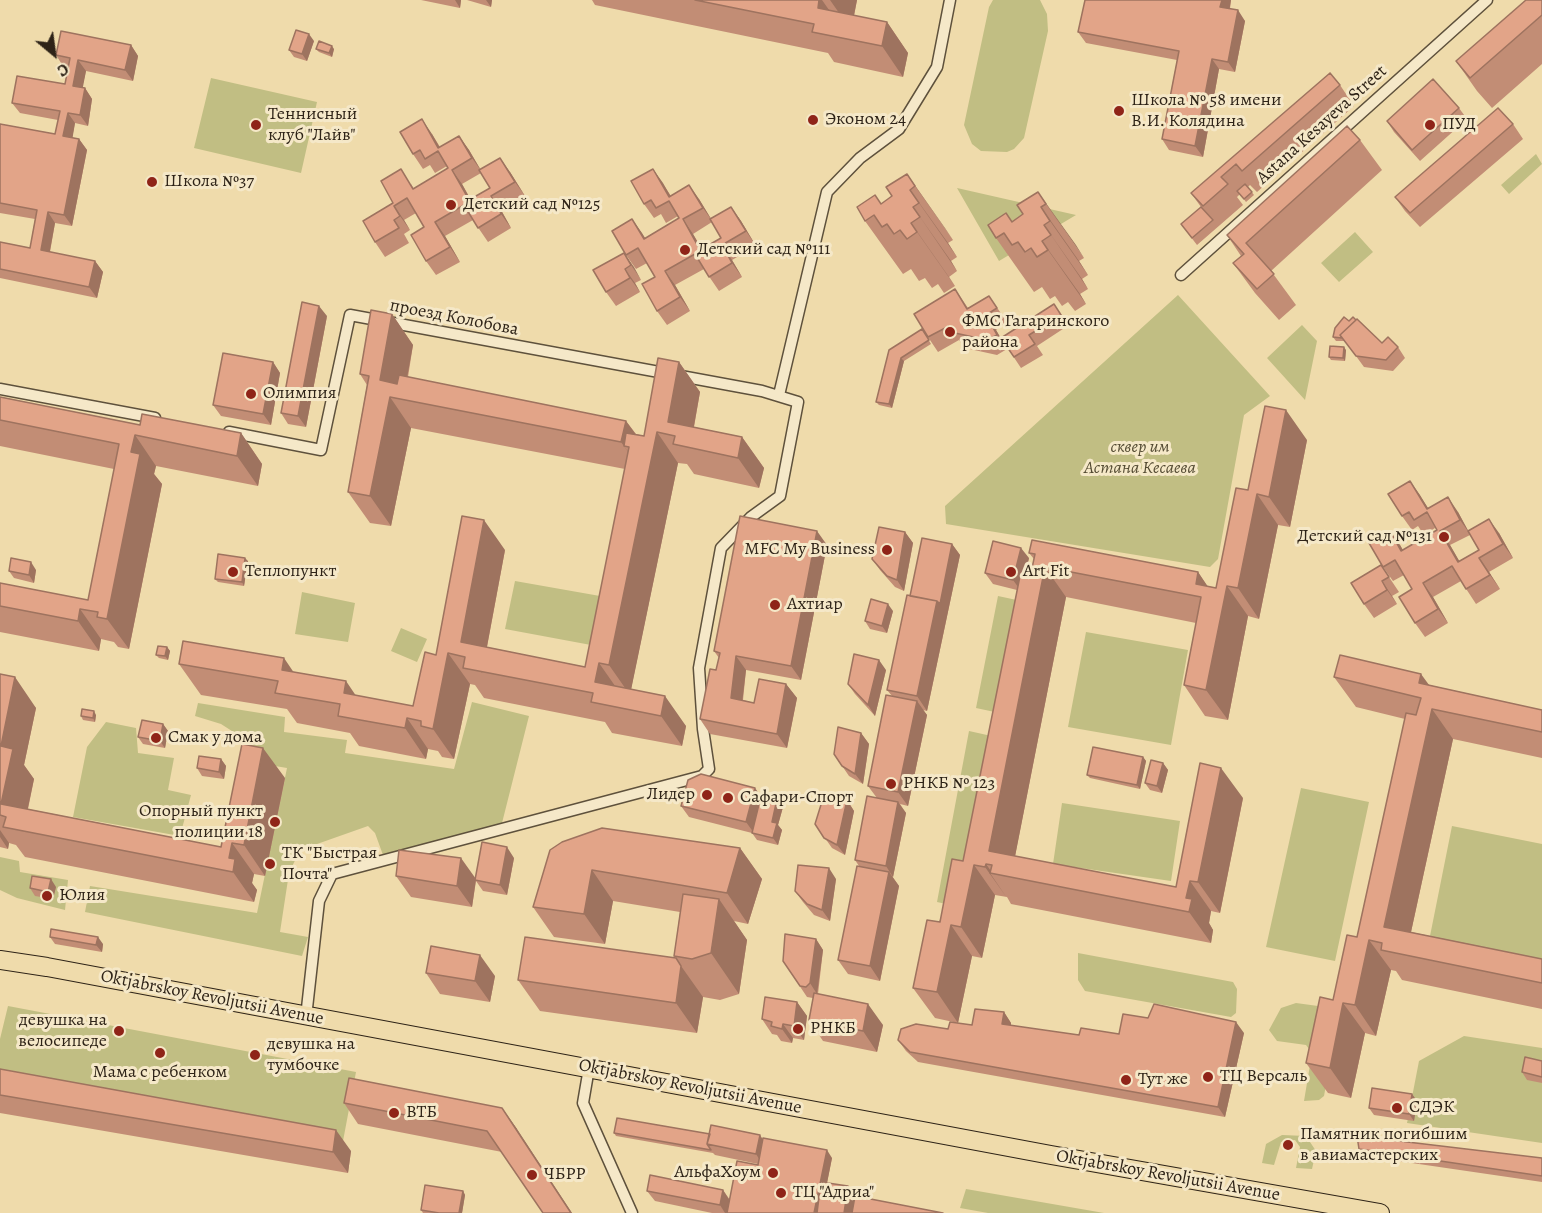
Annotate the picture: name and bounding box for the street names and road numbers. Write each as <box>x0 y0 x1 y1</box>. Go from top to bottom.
street label: Astana Kesayeva Street <box>1252 61 1392 189</box>
street label: проезд Колобова <box>388 295 520 341</box>
street label: Oktjabrskoy Revoljutsii Avenue <box>99 966 325 1030</box>
street label: Oktjabrskoy Revoljutsii Avenue <box>577 1055 803 1119</box>
street label: Oktjabrskoy Revoljutsii Avenue <box>1055 1146 1281 1206</box>

